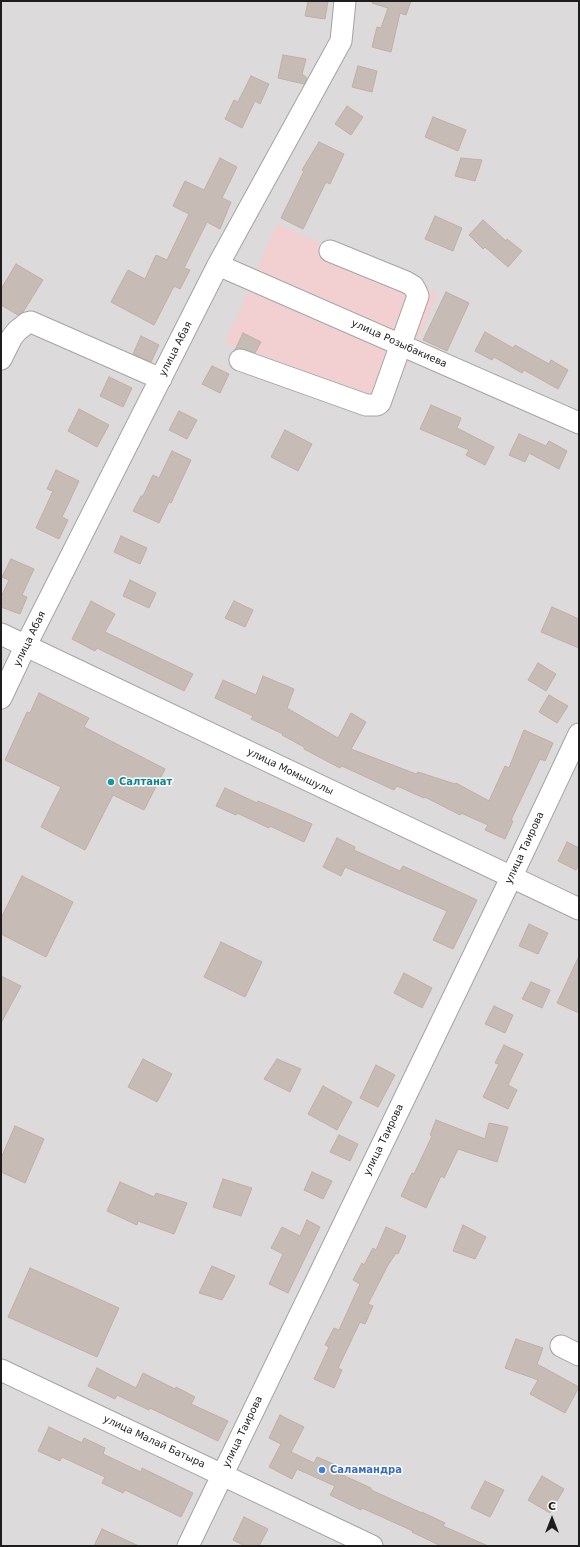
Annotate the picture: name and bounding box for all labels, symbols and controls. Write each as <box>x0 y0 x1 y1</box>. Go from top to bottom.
street label: улица Розыбакиева <box>349 318 449 370</box>
street label: улица Абая <box>157 320 195 378</box>
street label: улица Абая <box>11 609 49 669</box>
street label: улица Момышулы <box>245 746 335 798</box>
place label: Салтанат <box>119 776 172 788</box>
marker: Салтанат <box>106 777 116 787</box>
street label: улица Таирова <box>503 810 547 886</box>
street label: улица Таирова <box>361 1102 407 1178</box>
street label: улица Таирова <box>220 1394 266 1470</box>
street label: улица Малай Батыра <box>101 1413 207 1471</box>
place label: Саламандра <box>330 1464 402 1476</box>
marker: Саламандра <box>317 1465 327 1475</box>
north arrow <box>532 1499 572 1539</box>
text: С <box>548 1500 556 1513</box>

